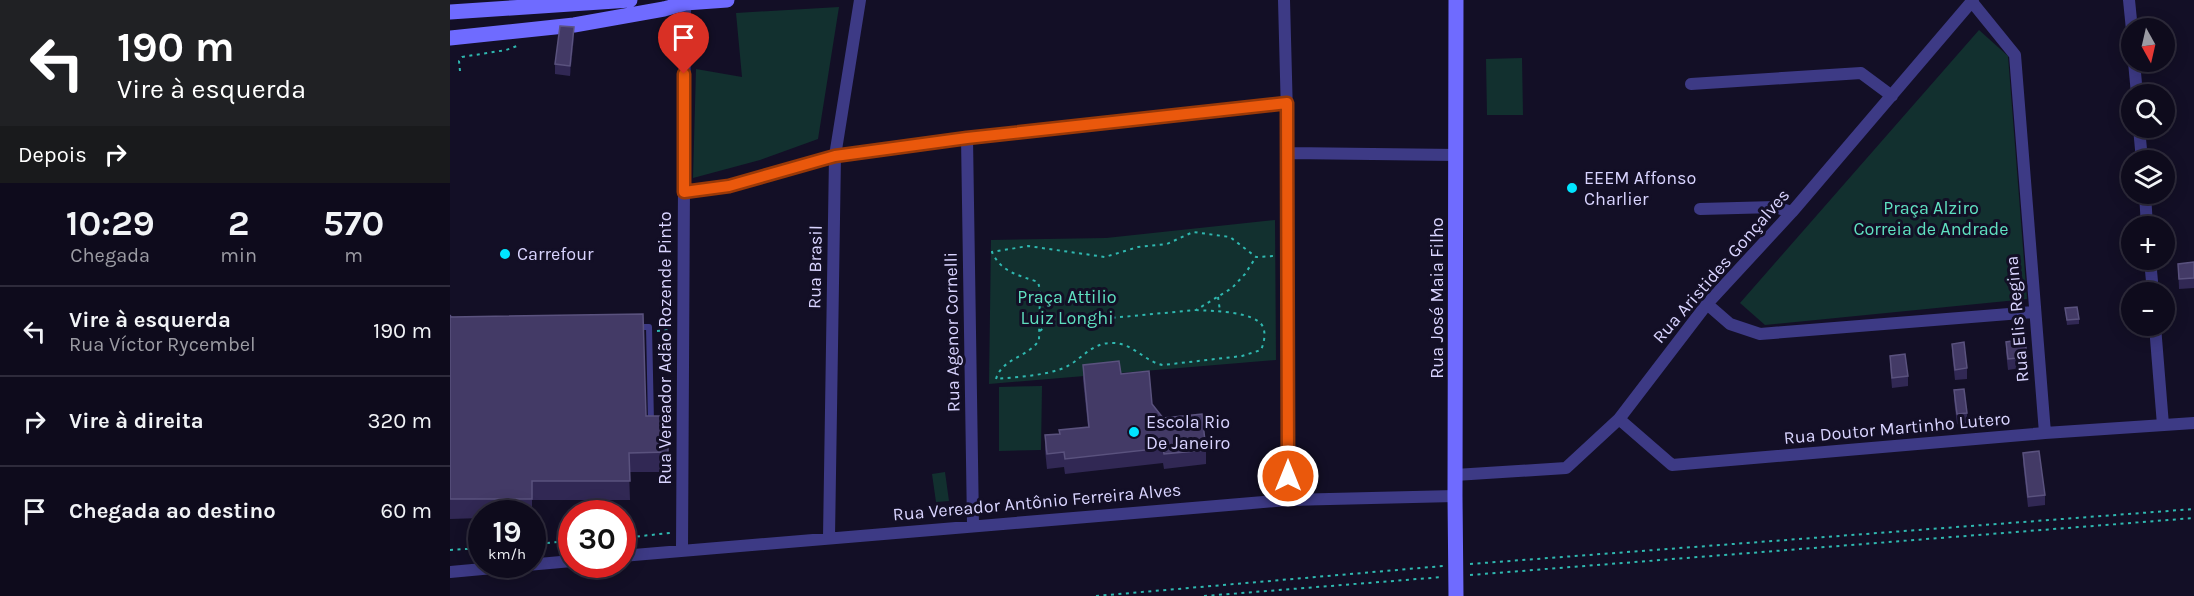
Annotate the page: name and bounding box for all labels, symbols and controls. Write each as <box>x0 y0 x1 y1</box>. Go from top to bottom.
pin <box>658 12 709 74</box>
north arrow <box>2121 18 2175 72</box>
map controls <box>2121 18 2175 336</box>
icon: arrive <box>667 21 700 54</box>
text: 190 m <box>117 22 235 72</box>
icon: left <box>18 24 96 102</box>
text: Vire à esquerda <box>117 73 306 105</box>
button: search <box>2121 84 2175 138</box>
icon: right <box>99 138 132 171</box>
text: Depois <box>18 142 87 168</box>
button: layers <box>2121 150 2175 204</box>
place label: EEEM Affonso Charlier <box>1584 167 1696 210</box>
marker: EEEM Affonso Charlier <box>1565 181 1579 195</box>
street label: Rua Aristides Gonçalves <box>1648 184 1794 348</box>
park label: Praça Alziro Correia de Andrade <box>1853 197 2009 240</box>
text: 10:29 <box>66 202 155 244</box>
text: 2 <box>228 202 250 244</box>
text: 570 <box>323 202 384 244</box>
street label: Rua Vereador Adão Rozende Pinto <box>654 211 676 485</box>
button: + <box>2121 216 2175 270</box>
street label: Rua José Maia Filho <box>1426 217 1448 379</box>
street label: Rua Brasil <box>803 225 827 309</box>
place label: Carrefour <box>517 243 594 265</box>
text: Chegada <box>70 244 150 267</box>
text: min <box>220 244 257 267</box>
text: m <box>344 244 363 267</box>
marker: Carrefour <box>498 247 512 261</box>
street label: Rua Agenor Cornelli <box>940 252 964 412</box>
street label: Rua Elis Regina <box>2001 255 2033 383</box>
button: − <box>2121 282 2175 336</box>
park label: Praça Attilio Luiz Longhi <box>1017 286 1117 329</box>
text: Vire à esquerda <box>69 307 231 333</box>
icon: left <box>18 315 51 348</box>
text: 190 m <box>373 318 432 344</box>
text: Rua Víctor Rycembel <box>69 333 256 356</box>
icon: right <box>18 405 51 438</box>
street label: Rua Doutor Martinho Lutero <box>1783 407 2011 449</box>
text: Vire à direita <box>69 408 204 434</box>
text: 320 m <box>367 408 432 434</box>
place label: Escola Rio De Janeiro <box>1146 411 1230 454</box>
marker: Escola Rio De Janeiro <box>1127 425 1141 439</box>
position arrow <box>1256 444 1320 508</box>
street label: Rua Vereador Antônio Ferreira Alves <box>892 478 1182 526</box>
icon: arrive <box>18 495 51 528</box>
text: Chegada ao destino <box>69 498 276 524</box>
text: 60 m <box>381 498 432 524</box>
speed limit sign: 30 <box>558 500 636 578</box>
text: 19 <box>492 514 521 550</box>
text: km/h <box>488 545 526 563</box>

